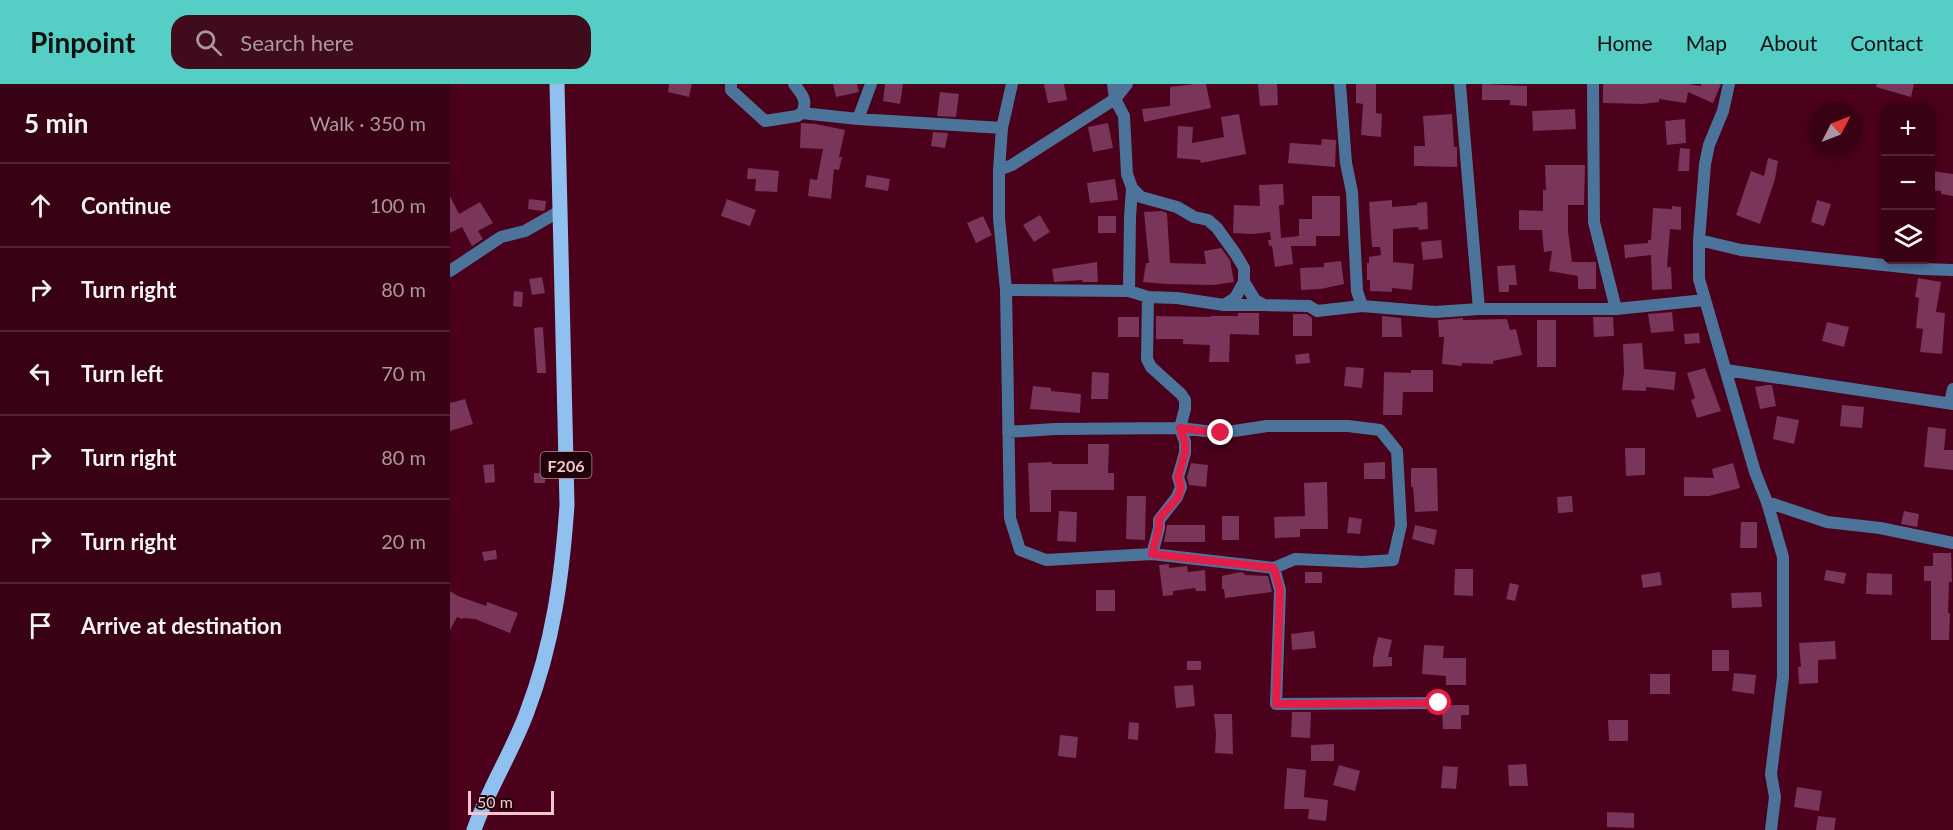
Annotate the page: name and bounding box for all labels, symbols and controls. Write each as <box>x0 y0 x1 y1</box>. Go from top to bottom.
search box <box>171 15 591 69</box>
text: Pinpoint <box>30 25 135 59</box>
icon: search <box>192 26 225 59</box>
text: Search here <box>240 29 354 56</box>
text: Home <box>1597 30 1653 55</box>
text: Map <box>1686 30 1727 55</box>
text: About <box>1760 30 1817 55</box>
text: Contact <box>1850 30 1923 55</box>
north arrow <box>1809 102 1863 156</box>
map controls <box>1881 102 1935 264</box>
button: + <box>1881 102 1935 156</box>
text: 5 min <box>24 107 88 139</box>
text: Walk · 350 m <box>310 111 426 135</box>
button: − <box>1881 156 1935 210</box>
icon: ahead <box>24 189 57 222</box>
text: Continue <box>81 192 171 219</box>
text: 100 m <box>370 193 426 217</box>
button: layers <box>1881 210 1935 264</box>
icon: right <box>24 273 57 306</box>
text: Turn right <box>81 276 176 303</box>
text: 80 m <box>381 277 426 301</box>
icon: left <box>24 357 57 390</box>
text: Turn left <box>81 360 163 387</box>
text: 70 m <box>381 361 426 385</box>
route end <box>1207 419 1233 445</box>
icon: right <box>24 441 57 474</box>
text: Turn right <box>81 444 176 471</box>
text: 80 m <box>381 445 426 469</box>
road number: F206 <box>540 452 592 478</box>
icon: right <box>24 525 57 558</box>
text: Turn right <box>81 528 176 555</box>
text: 20 m <box>381 529 426 553</box>
icon: arrive <box>24 609 57 642</box>
text: Arrive at destination <box>81 612 282 639</box>
route start <box>1425 689 1451 715</box>
scale bar <box>468 788 554 816</box>
text: 50 m <box>477 792 513 811</box>

